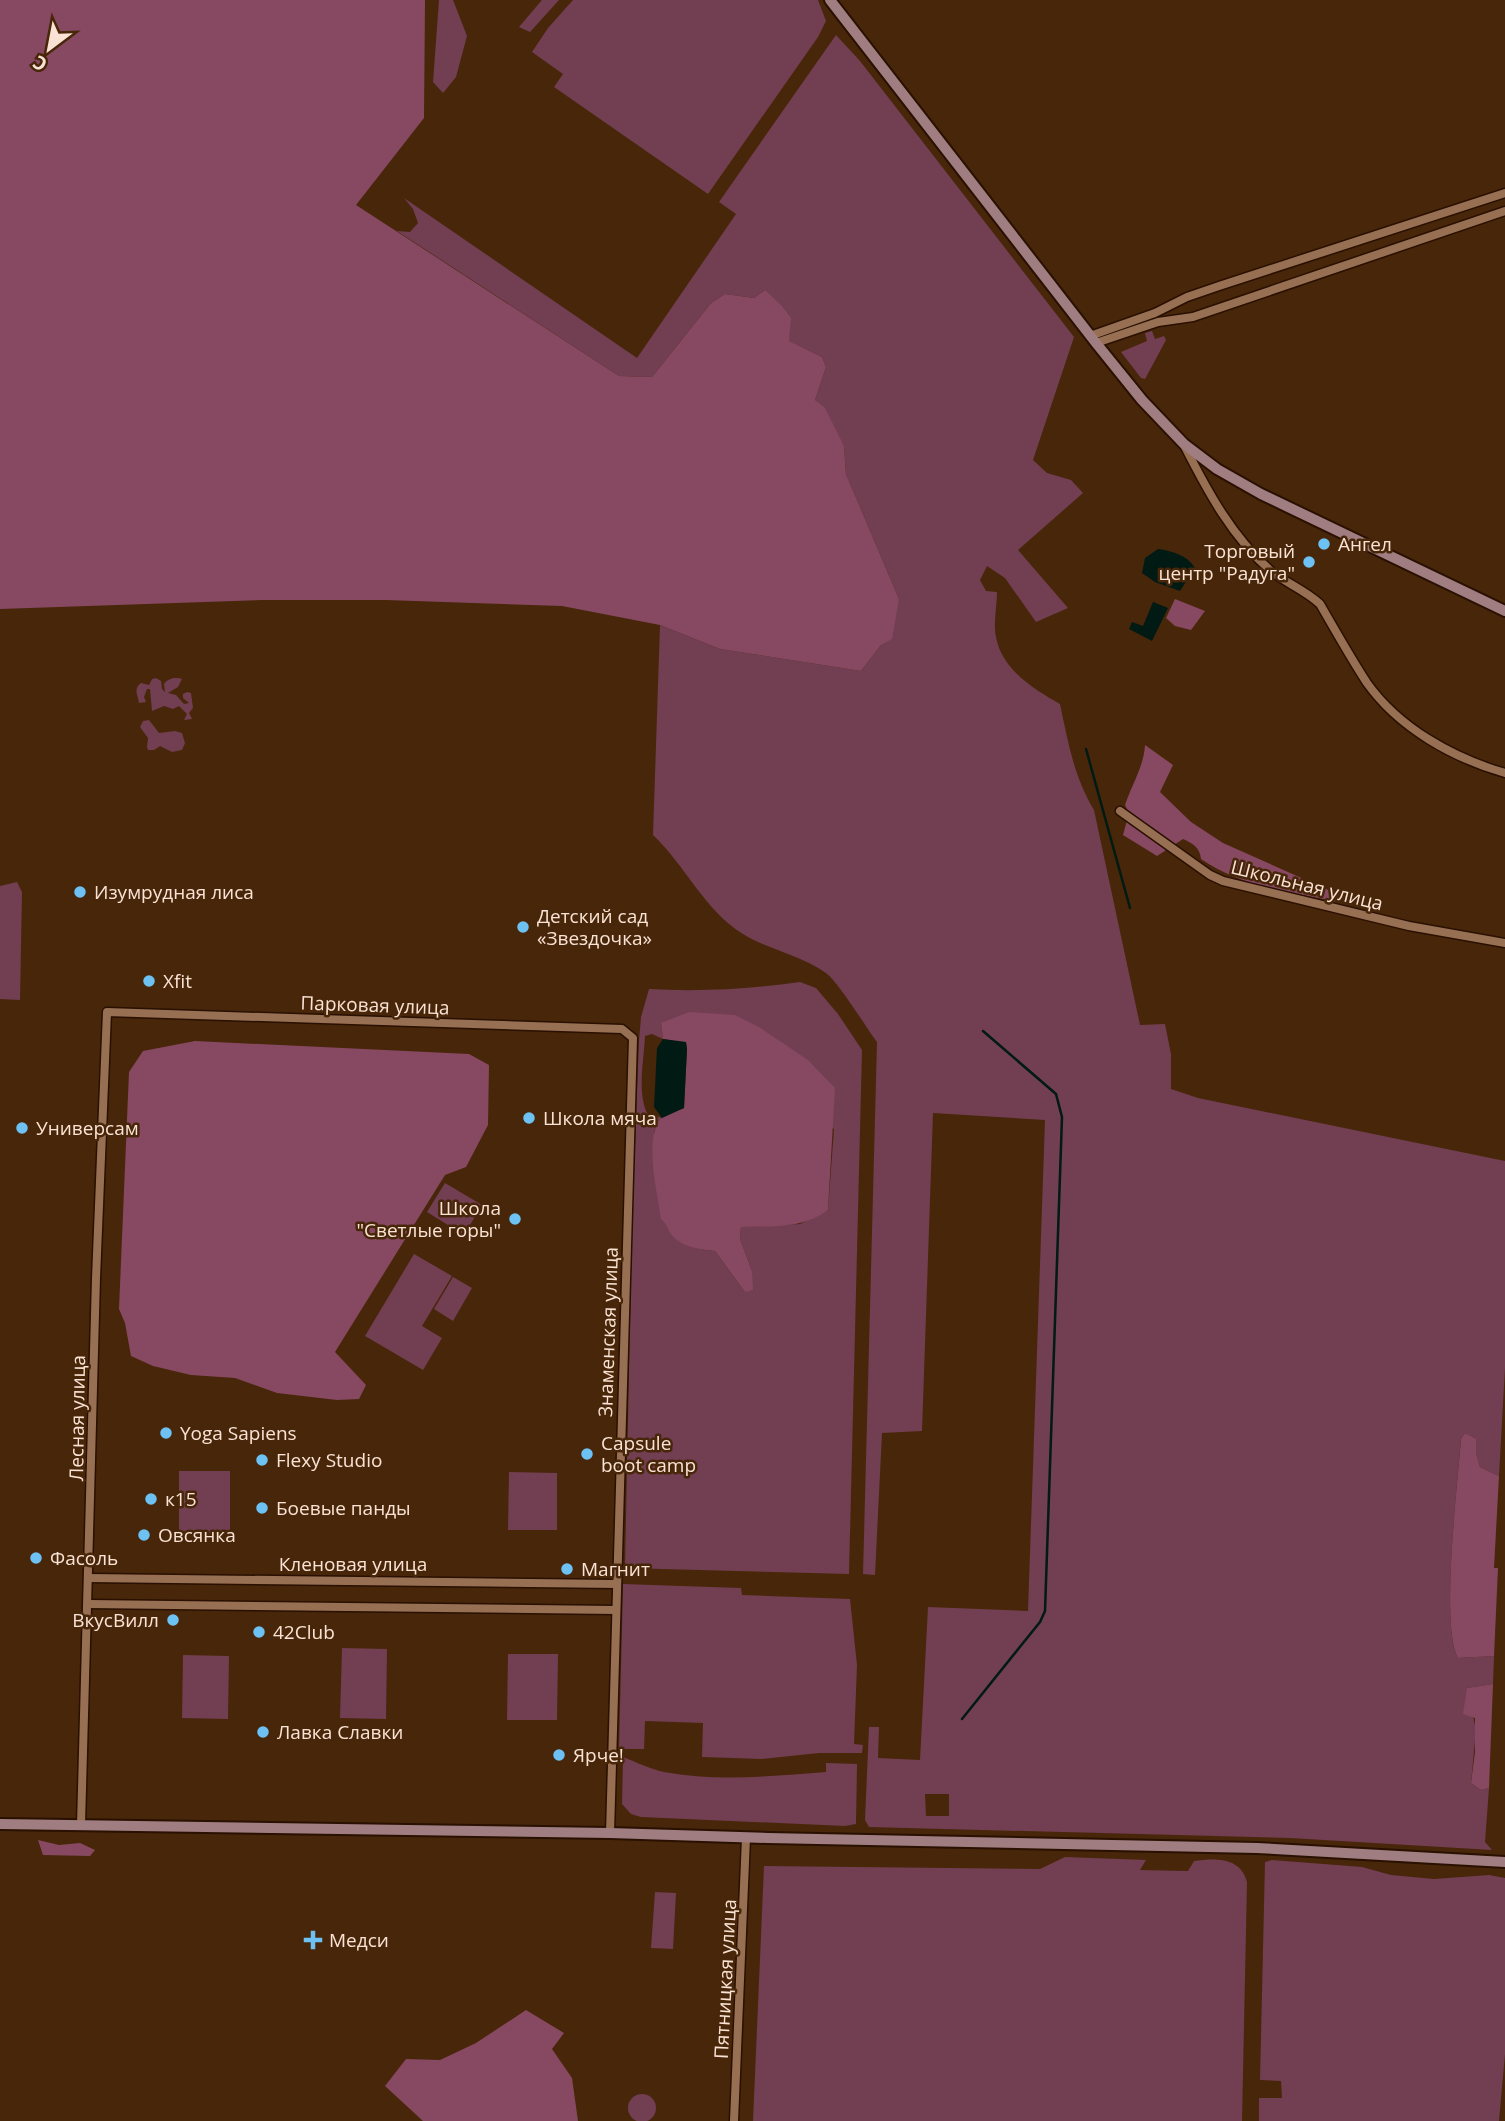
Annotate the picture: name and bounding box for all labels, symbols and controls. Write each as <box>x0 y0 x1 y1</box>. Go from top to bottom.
north arrow <box>14 14 84 84</box>
text: С <box>28 49 52 78</box>
place label: Ангел <box>1338 531 1392 557</box>
marker: Ангел <box>1316 536 1332 552</box>
place label: Торговый центр "Радуга" <box>1159 538 1295 586</box>
marker: Торговый центр "Радуга" <box>1301 554 1317 570</box>
street label: Школьная улица <box>1228 854 1386 916</box>
place label: Изумрудная лиса <box>94 879 254 905</box>
marker: Изумрудная лиса <box>72 884 88 900</box>
place label: Детский сад «Звездочка» <box>537 903 652 951</box>
marker: Детский сад «Звездочка» <box>515 919 531 935</box>
place label: Xfit <box>163 968 192 994</box>
marker: Xfit <box>141 973 157 989</box>
street label: Парковая улица <box>300 989 450 1021</box>
place label: Школа мяча <box>543 1105 657 1131</box>
marker: Школа мяча <box>521 1110 537 1126</box>
place label: Универсам <box>36 1115 139 1141</box>
marker: Универсам <box>14 1120 30 1136</box>
place label: Школа "Светлые горы" <box>356 1195 501 1243</box>
marker: Школа "Светлые горы" <box>507 1211 523 1227</box>
street label: Знаменская улица <box>592 1247 624 1417</box>
street label: Лесная улица <box>63 1355 91 1481</box>
place label: Yoga Sapiens <box>180 1420 297 1446</box>
marker: Yoga Sapiens <box>158 1425 174 1441</box>
place label: Capsule boot camp <box>601 1430 696 1478</box>
marker: Capsule boot camp <box>579 1446 595 1462</box>
place label: Flexy Studio <box>276 1447 382 1473</box>
marker: Flexy Studio <box>254 1452 270 1468</box>
place label: к15 <box>165 1486 197 1512</box>
marker: к15 <box>143 1491 159 1507</box>
place label: Боевые панды <box>276 1495 411 1521</box>
marker: Боевые панды <box>254 1500 270 1516</box>
place label: Овсянка <box>158 1522 236 1548</box>
marker: Овсянка <box>136 1527 152 1543</box>
place label: Фасоль <box>50 1545 118 1571</box>
marker: Фасоль <box>28 1550 44 1566</box>
street label: Кленовая улица <box>279 1551 427 1577</box>
place label: Магнит <box>581 1556 650 1582</box>
marker: Магнит <box>559 1561 575 1577</box>
place label: ВкусВилл <box>72 1607 159 1633</box>
marker: ВкусВилл <box>165 1612 181 1628</box>
place label: 42Club <box>273 1619 335 1645</box>
marker: 42Club <box>251 1624 267 1640</box>
place label: Лавка Славки <box>277 1719 403 1745</box>
marker: Лавка Славки <box>255 1724 271 1740</box>
place label: Ярче! <box>573 1742 624 1768</box>
marker: Ярче! <box>551 1747 567 1763</box>
street label: Пятницкая улица <box>708 1898 742 2060</box>
place label: Медси <box>329 1927 389 1953</box>
marker: Медси <box>303 1930 323 1950</box>

